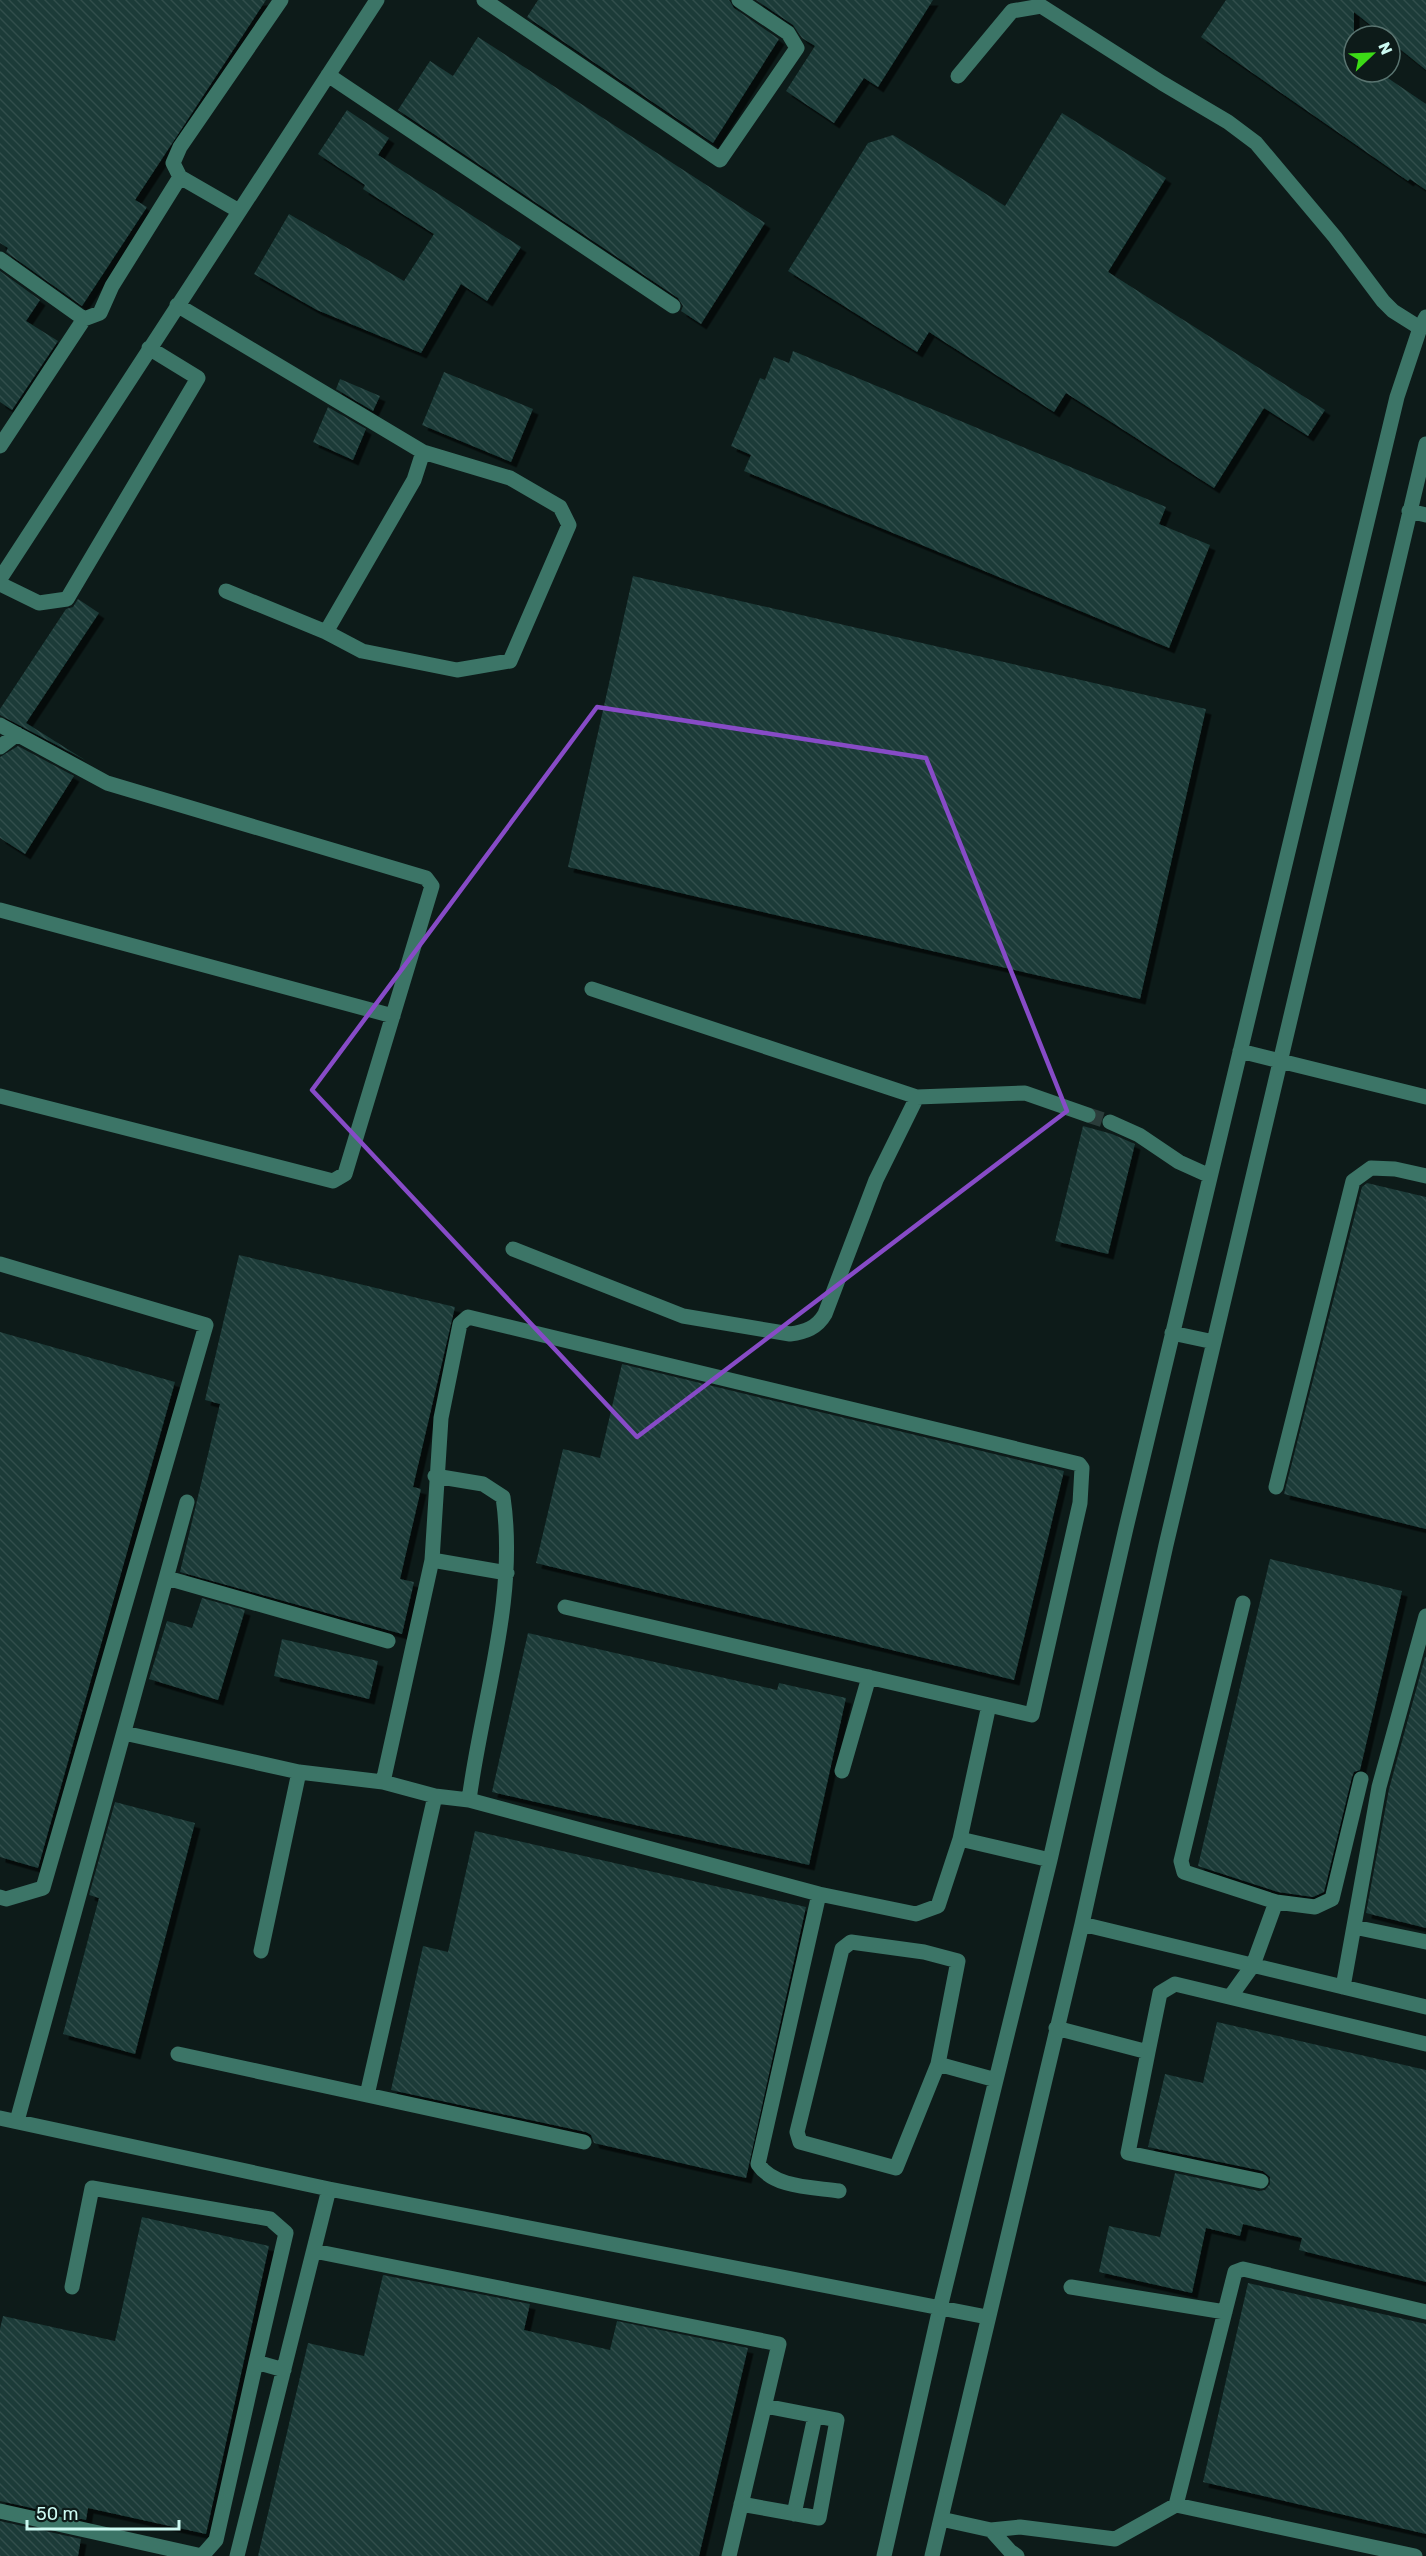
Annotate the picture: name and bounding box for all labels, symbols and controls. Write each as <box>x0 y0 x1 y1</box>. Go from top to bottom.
north arrow <box>1342 24 1402 84</box>
text: N <box>1374 39 1396 57</box>
scale bar <box>27 2493 178 2531</box>
text: 50 m <box>36 2503 79 2525</box>

